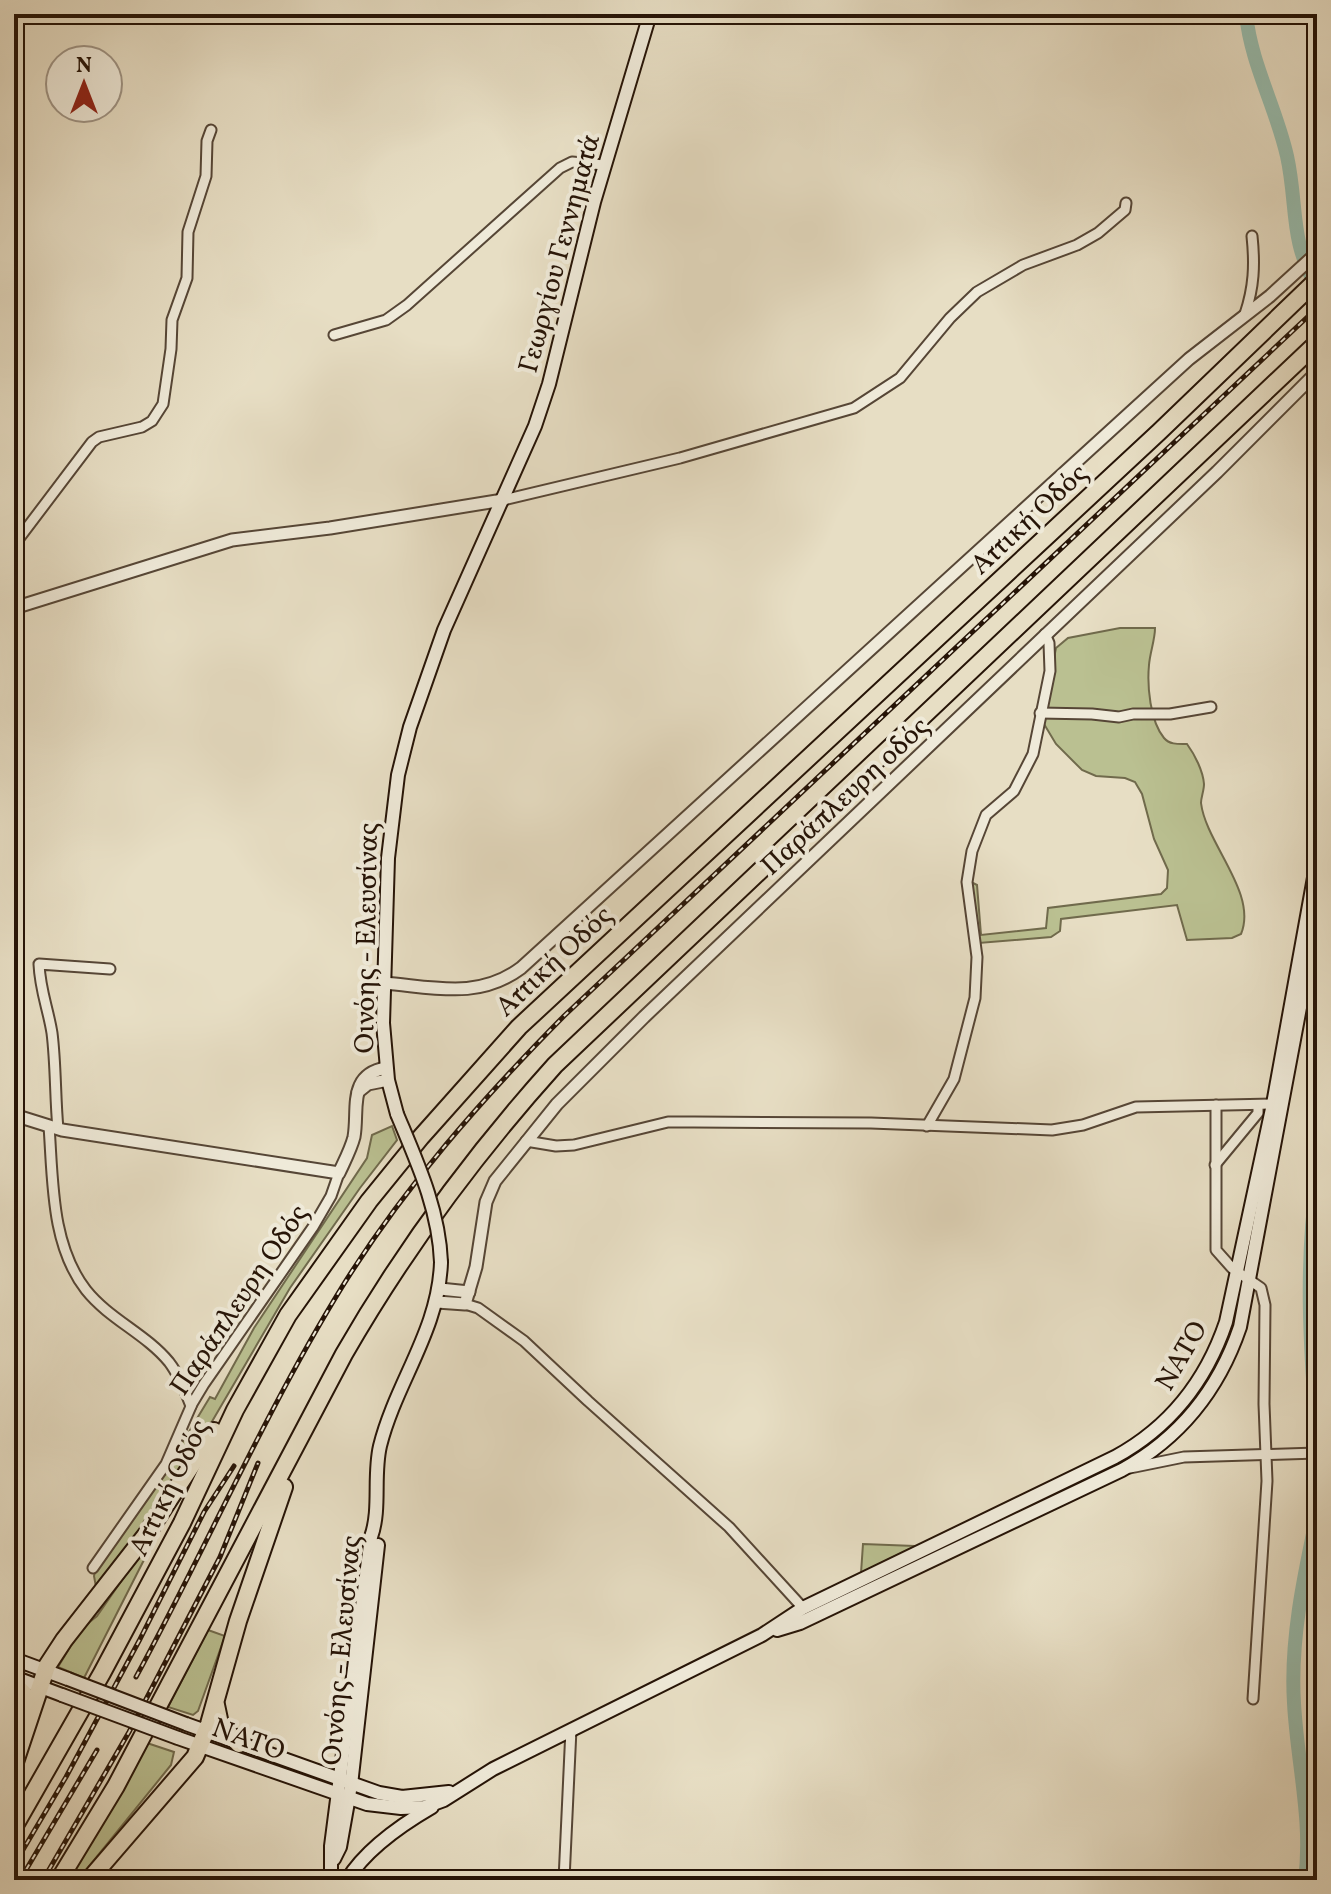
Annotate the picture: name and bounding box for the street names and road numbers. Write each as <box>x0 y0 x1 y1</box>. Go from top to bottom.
street label: Γεωργίου Γεννηματά <box>510 130 611 377</box>
street label: Αττική Οδός <box>962 455 1097 584</box>
street label: Παράπλευρη οδός <box>753 708 939 885</box>
street label: Οινόης - Ελευσίνας <box>346 822 389 1054</box>
street label: Αττική Οδός <box>487 897 622 1026</box>
street label: Παράπλευρη Οδός <box>161 1197 319 1404</box>
street label: ΝΑΤΟ <box>1146 1314 1218 1399</box>
street label: Αττική Οδός <box>120 1413 220 1563</box>
street label: Οινόης - Ελευσίνας <box>313 1533 372 1767</box>
street label: ΝΑΤΟ <box>206 1709 290 1772</box>

